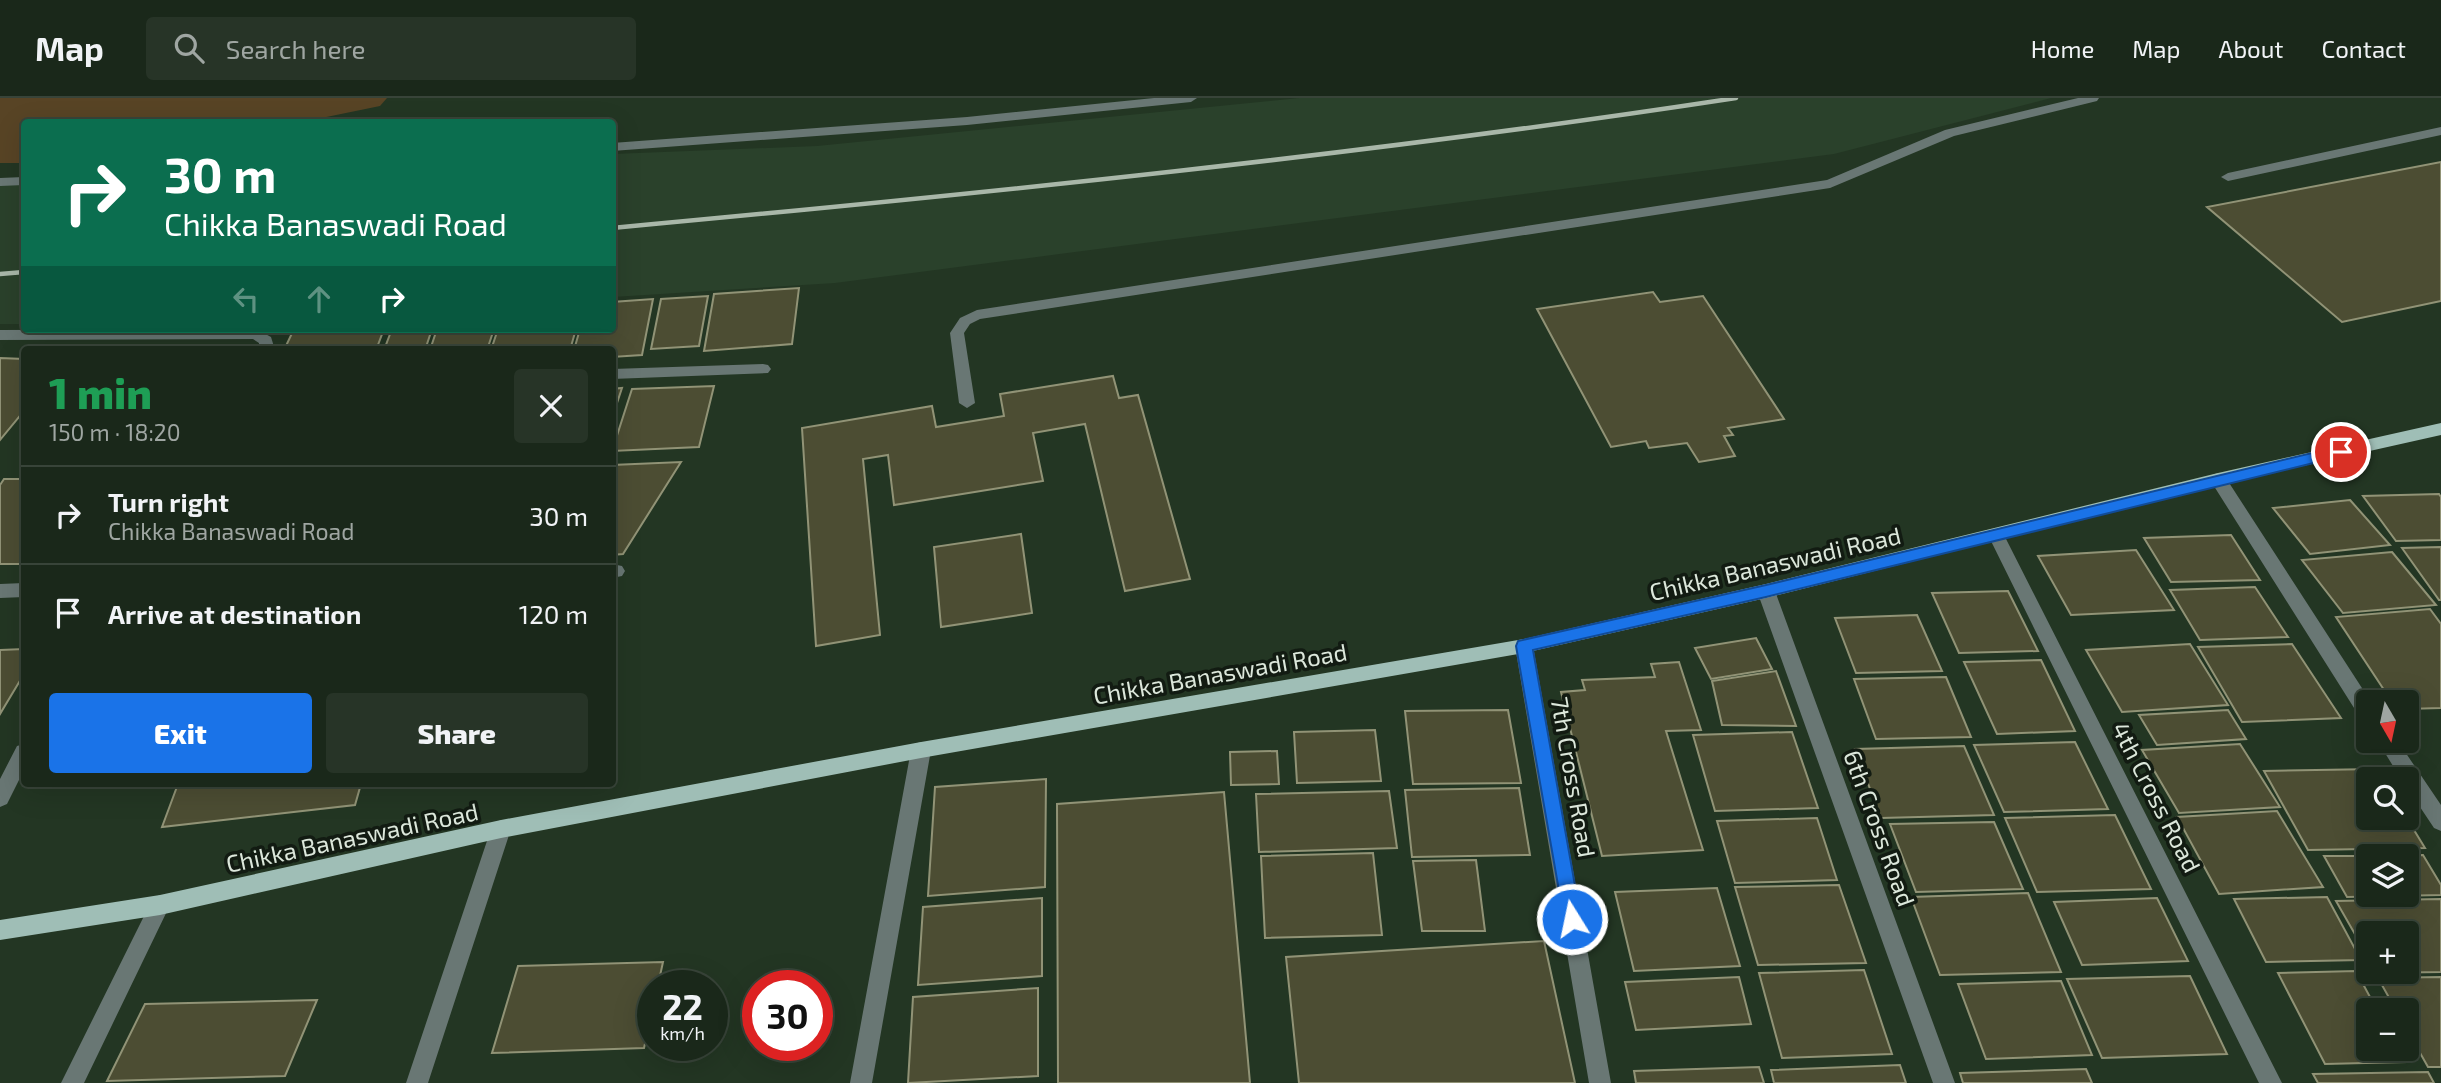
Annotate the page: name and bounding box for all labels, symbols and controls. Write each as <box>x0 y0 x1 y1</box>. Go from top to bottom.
search box <box>146 17 636 80</box>
text: Map <box>35 28 104 68</box>
icon: search <box>170 29 208 67</box>
text: Search here <box>226 33 365 64</box>
text: Home <box>2031 34 2094 63</box>
text: Map <box>2132 34 2180 63</box>
text: About <box>2218 34 2284 63</box>
text: Contact <box>2322 34 2406 63</box>
text: 30 m <box>164 144 276 203</box>
icon: right <box>49 147 140 238</box>
text: Chikka Banaswadi Road <box>164 204 507 242</box>
icon: left <box>227 280 265 318</box>
icon: ahead <box>300 280 338 318</box>
icon: right <box>373 280 411 318</box>
text: 1 min <box>49 367 152 417</box>
button: close <box>514 369 588 443</box>
text: 150 m · 18:20 <box>49 418 181 446</box>
pin <box>2311 422 2371 482</box>
icon: arrive <box>2322 433 2360 471</box>
text: Turn right <box>108 486 229 517</box>
icon: right <box>49 496 87 534</box>
text: 30 m <box>529 500 588 531</box>
text: Chikka Banaswadi Road <box>108 517 354 545</box>
street label: Chikka Banaswadi Road <box>1646 520 1904 606</box>
icon: arrive <box>49 594 87 632</box>
text: Arrive at destination <box>108 598 361 629</box>
text: 120 m <box>519 598 588 629</box>
street label: Chikka Banaswadi Road <box>1091 636 1349 710</box>
north arrow <box>2356 690 2418 752</box>
map controls <box>2356 690 2419 1061</box>
button: Exit <box>49 693 312 773</box>
button: Share <box>326 693 588 773</box>
street label: 7th Cross Road <box>1546 695 1602 859</box>
street label: 4th Cross Road <box>2107 717 2207 877</box>
street label: 6th Cross Road <box>1838 746 1922 910</box>
button: search <box>2356 767 2419 830</box>
street label: Chikka Banaswadi Road <box>223 796 481 878</box>
button: layers <box>2356 844 2419 907</box>
position arrow <box>1535 882 1609 956</box>
button: + <box>2356 921 2419 984</box>
speed limit sign: 30 <box>742 970 833 1061</box>
text: 22 <box>662 985 703 1027</box>
button: − <box>2356 998 2419 1061</box>
text: km/h <box>660 1022 705 1044</box>

